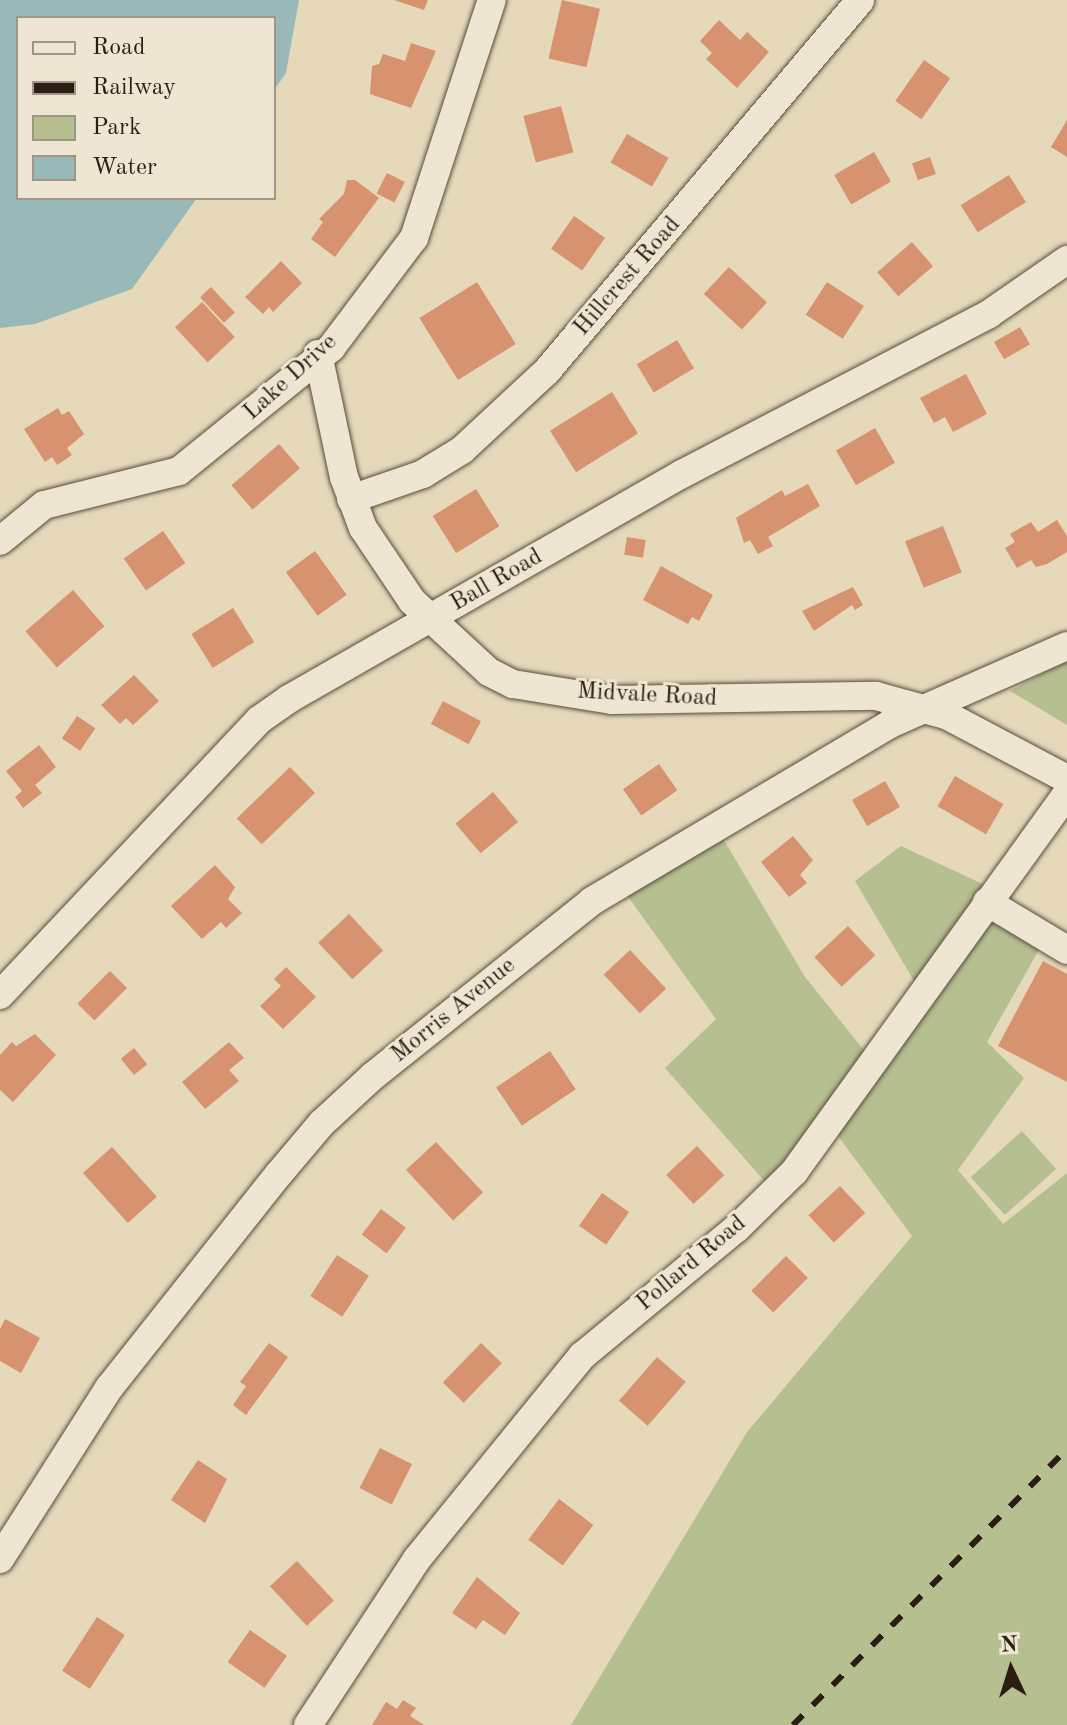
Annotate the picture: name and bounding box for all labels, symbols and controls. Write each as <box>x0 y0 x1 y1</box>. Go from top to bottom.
legend <box>16 16 276 200</box>
text: Road <box>92 36 145 60</box>
text: Railway <box>92 76 176 100</box>
text: Park <box>92 116 141 140</box>
text: Water <box>92 156 157 180</box>
street label: Hillcrest Road <box>568 211 688 343</box>
street label: Lake Drive <box>238 329 344 427</box>
street label: Ball Road <box>446 543 548 619</box>
street label: Midvale Road <box>576 678 718 714</box>
street label: Morris Avenue <box>386 952 522 1070</box>
street label: Pollard Road <box>631 1210 753 1318</box>
north arrow <box>971 1629 1051 1709</box>
text: N <box>1000 1633 1018 1657</box>

